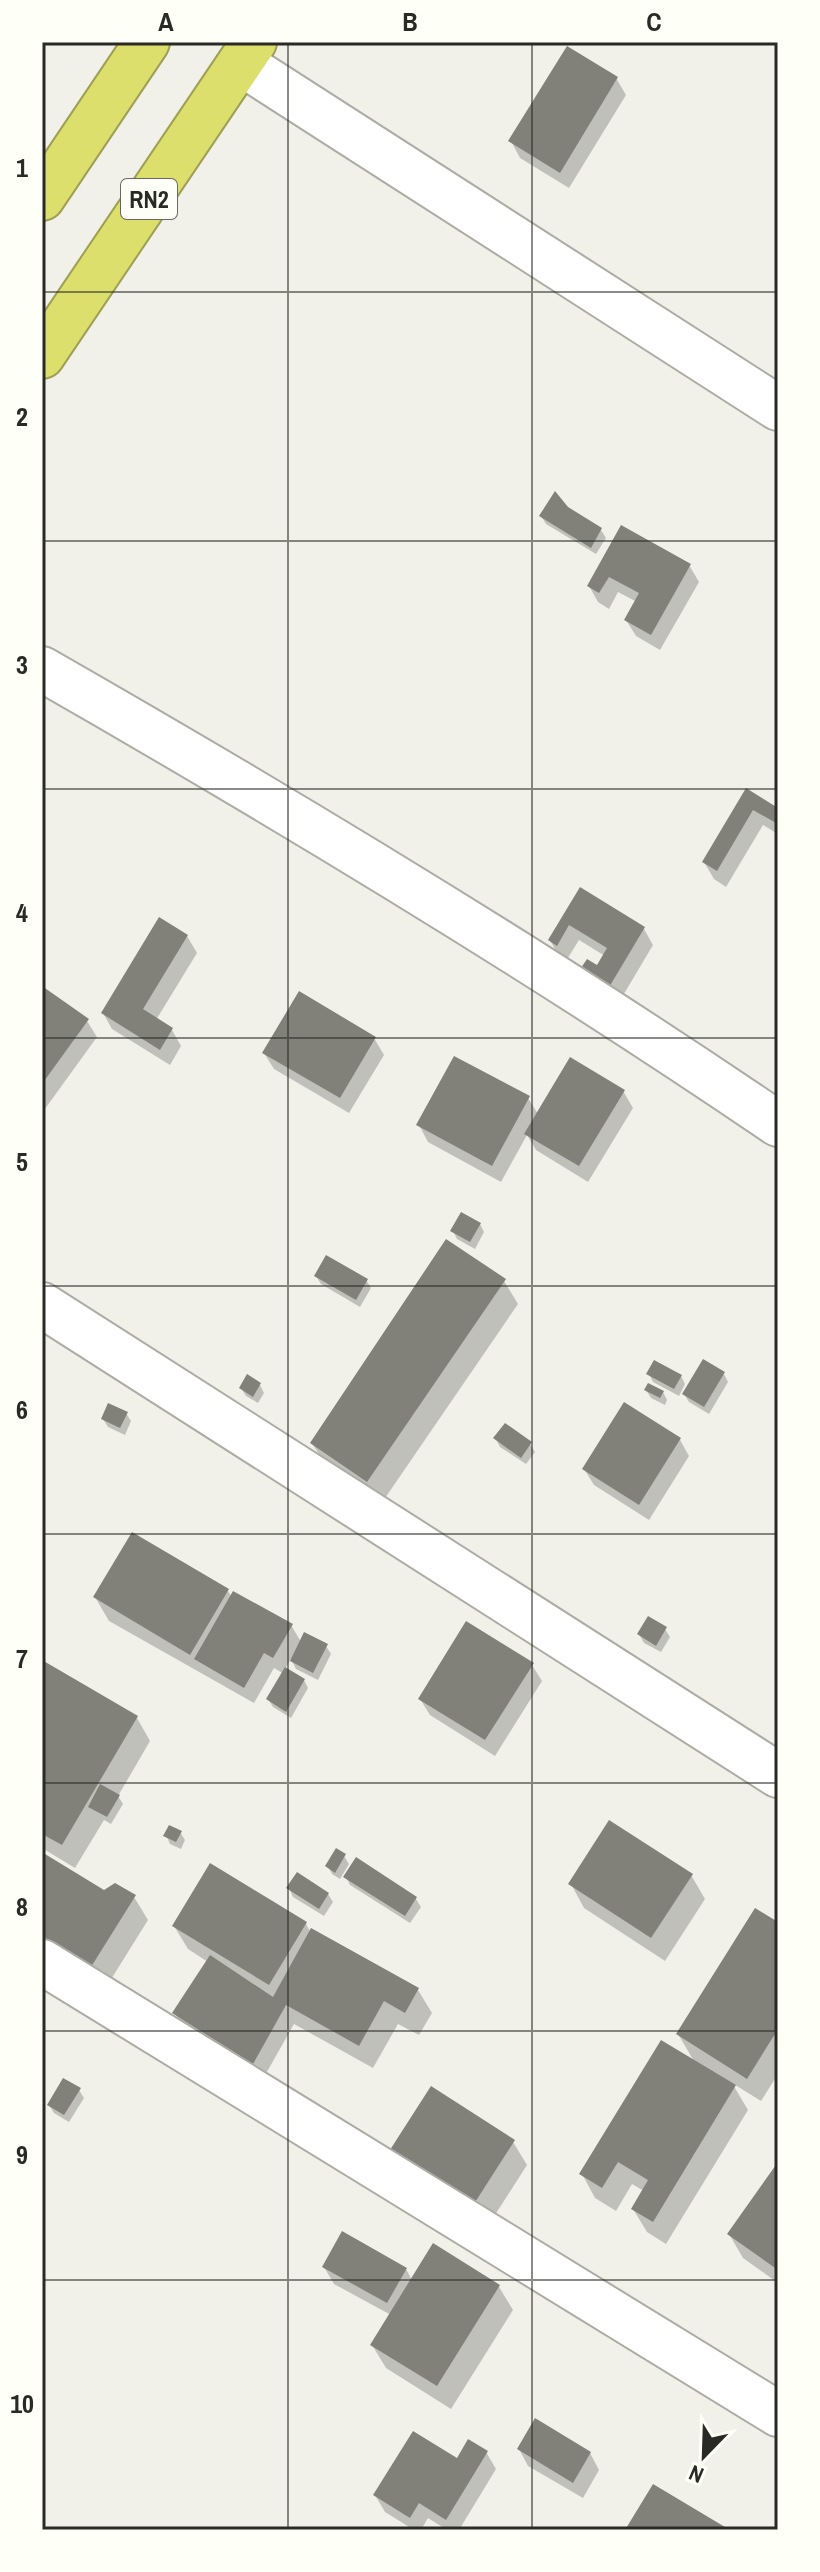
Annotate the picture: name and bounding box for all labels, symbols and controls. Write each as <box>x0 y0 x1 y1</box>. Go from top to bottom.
text: A <box>158 4 174 39</box>
text: B <box>402 4 418 39</box>
text: C <box>646 4 662 39</box>
text: 1 <box>16 150 28 185</box>
road number: RN2 <box>121 179 177 219</box>
text: 2 <box>16 399 28 434</box>
text: 3 <box>16 647 28 682</box>
text: 4 <box>16 895 28 930</box>
text: 5 <box>16 1144 28 1179</box>
text: 6 <box>16 1392 28 1427</box>
text: 7 <box>16 1641 28 1676</box>
text: 8 <box>16 1889 28 1924</box>
text: 9 <box>16 2137 28 2172</box>
text: 10 <box>10 2386 34 2421</box>
north arrow <box>664 2416 744 2496</box>
text: N <box>684 2458 708 2491</box>

